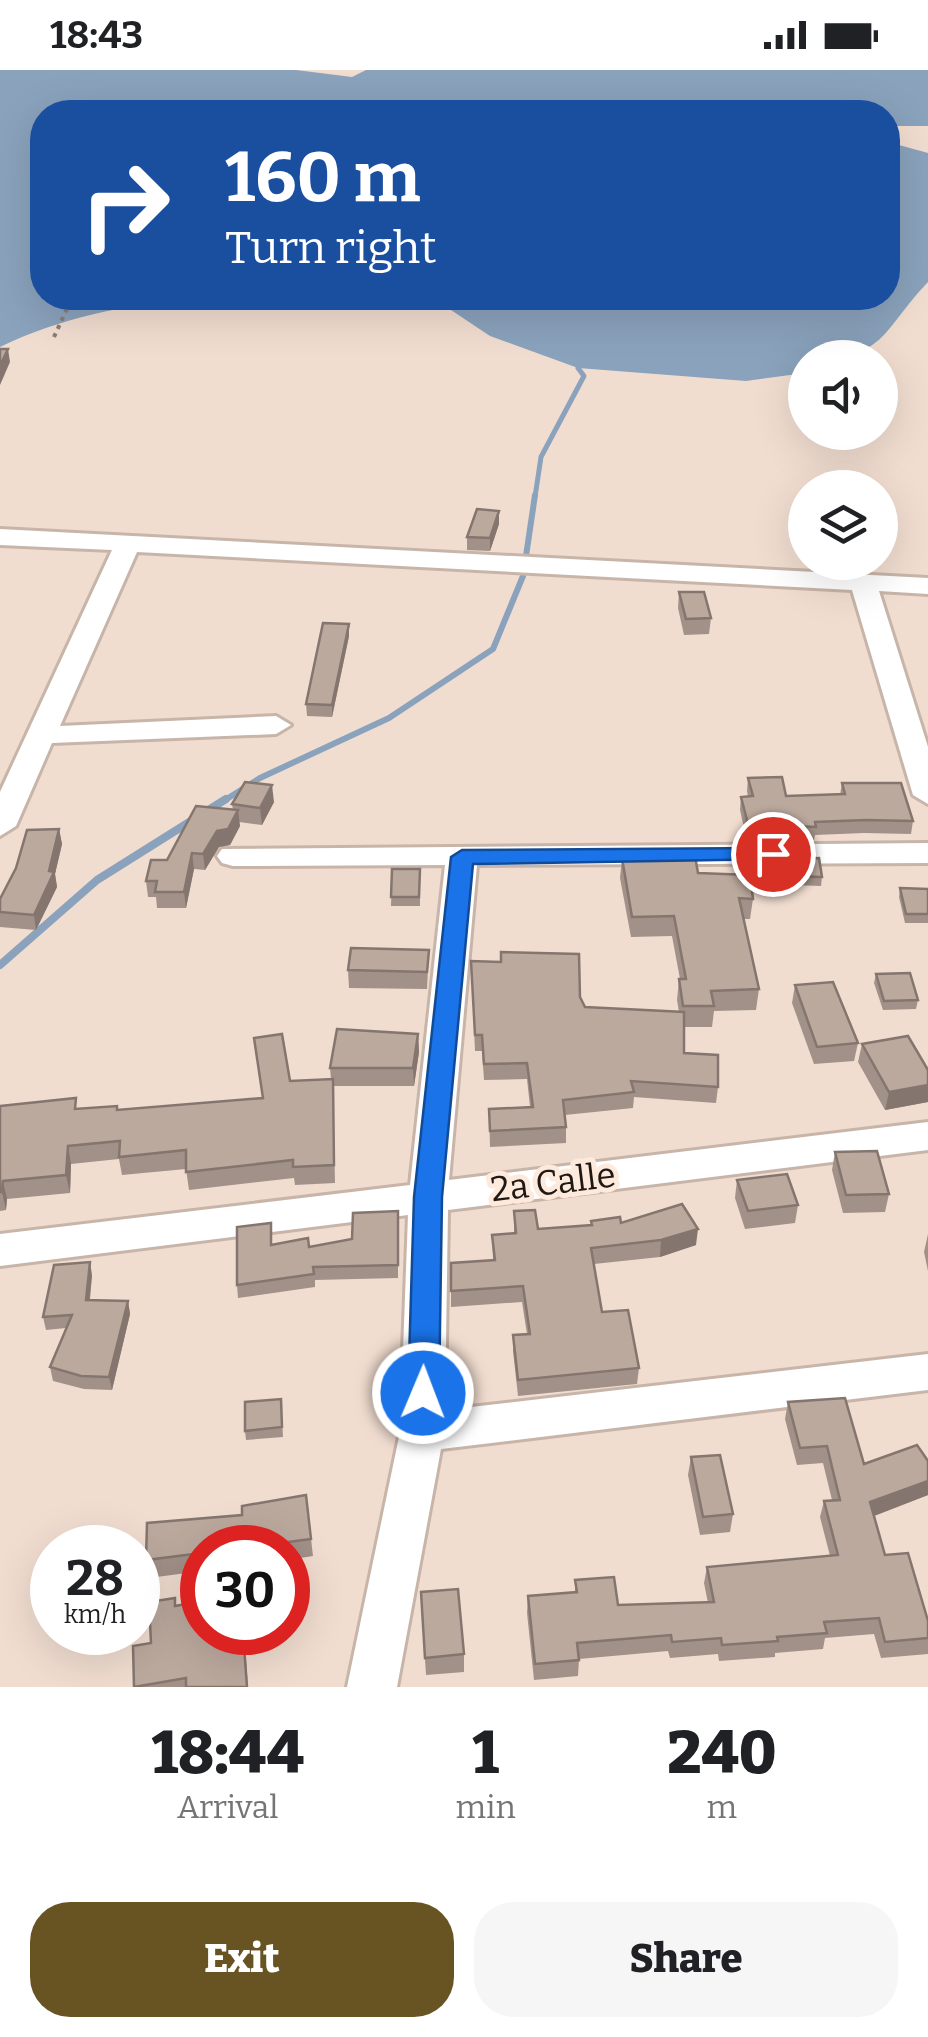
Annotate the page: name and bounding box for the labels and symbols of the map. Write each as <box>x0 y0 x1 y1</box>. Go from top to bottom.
pin <box>731 812 816 897</box>
street label: 2a Calle <box>488 1154 618 1210</box>
position arrow <box>371 1341 475 1445</box>
speed limit sign: 30 <box>180 1525 310 1655</box>

